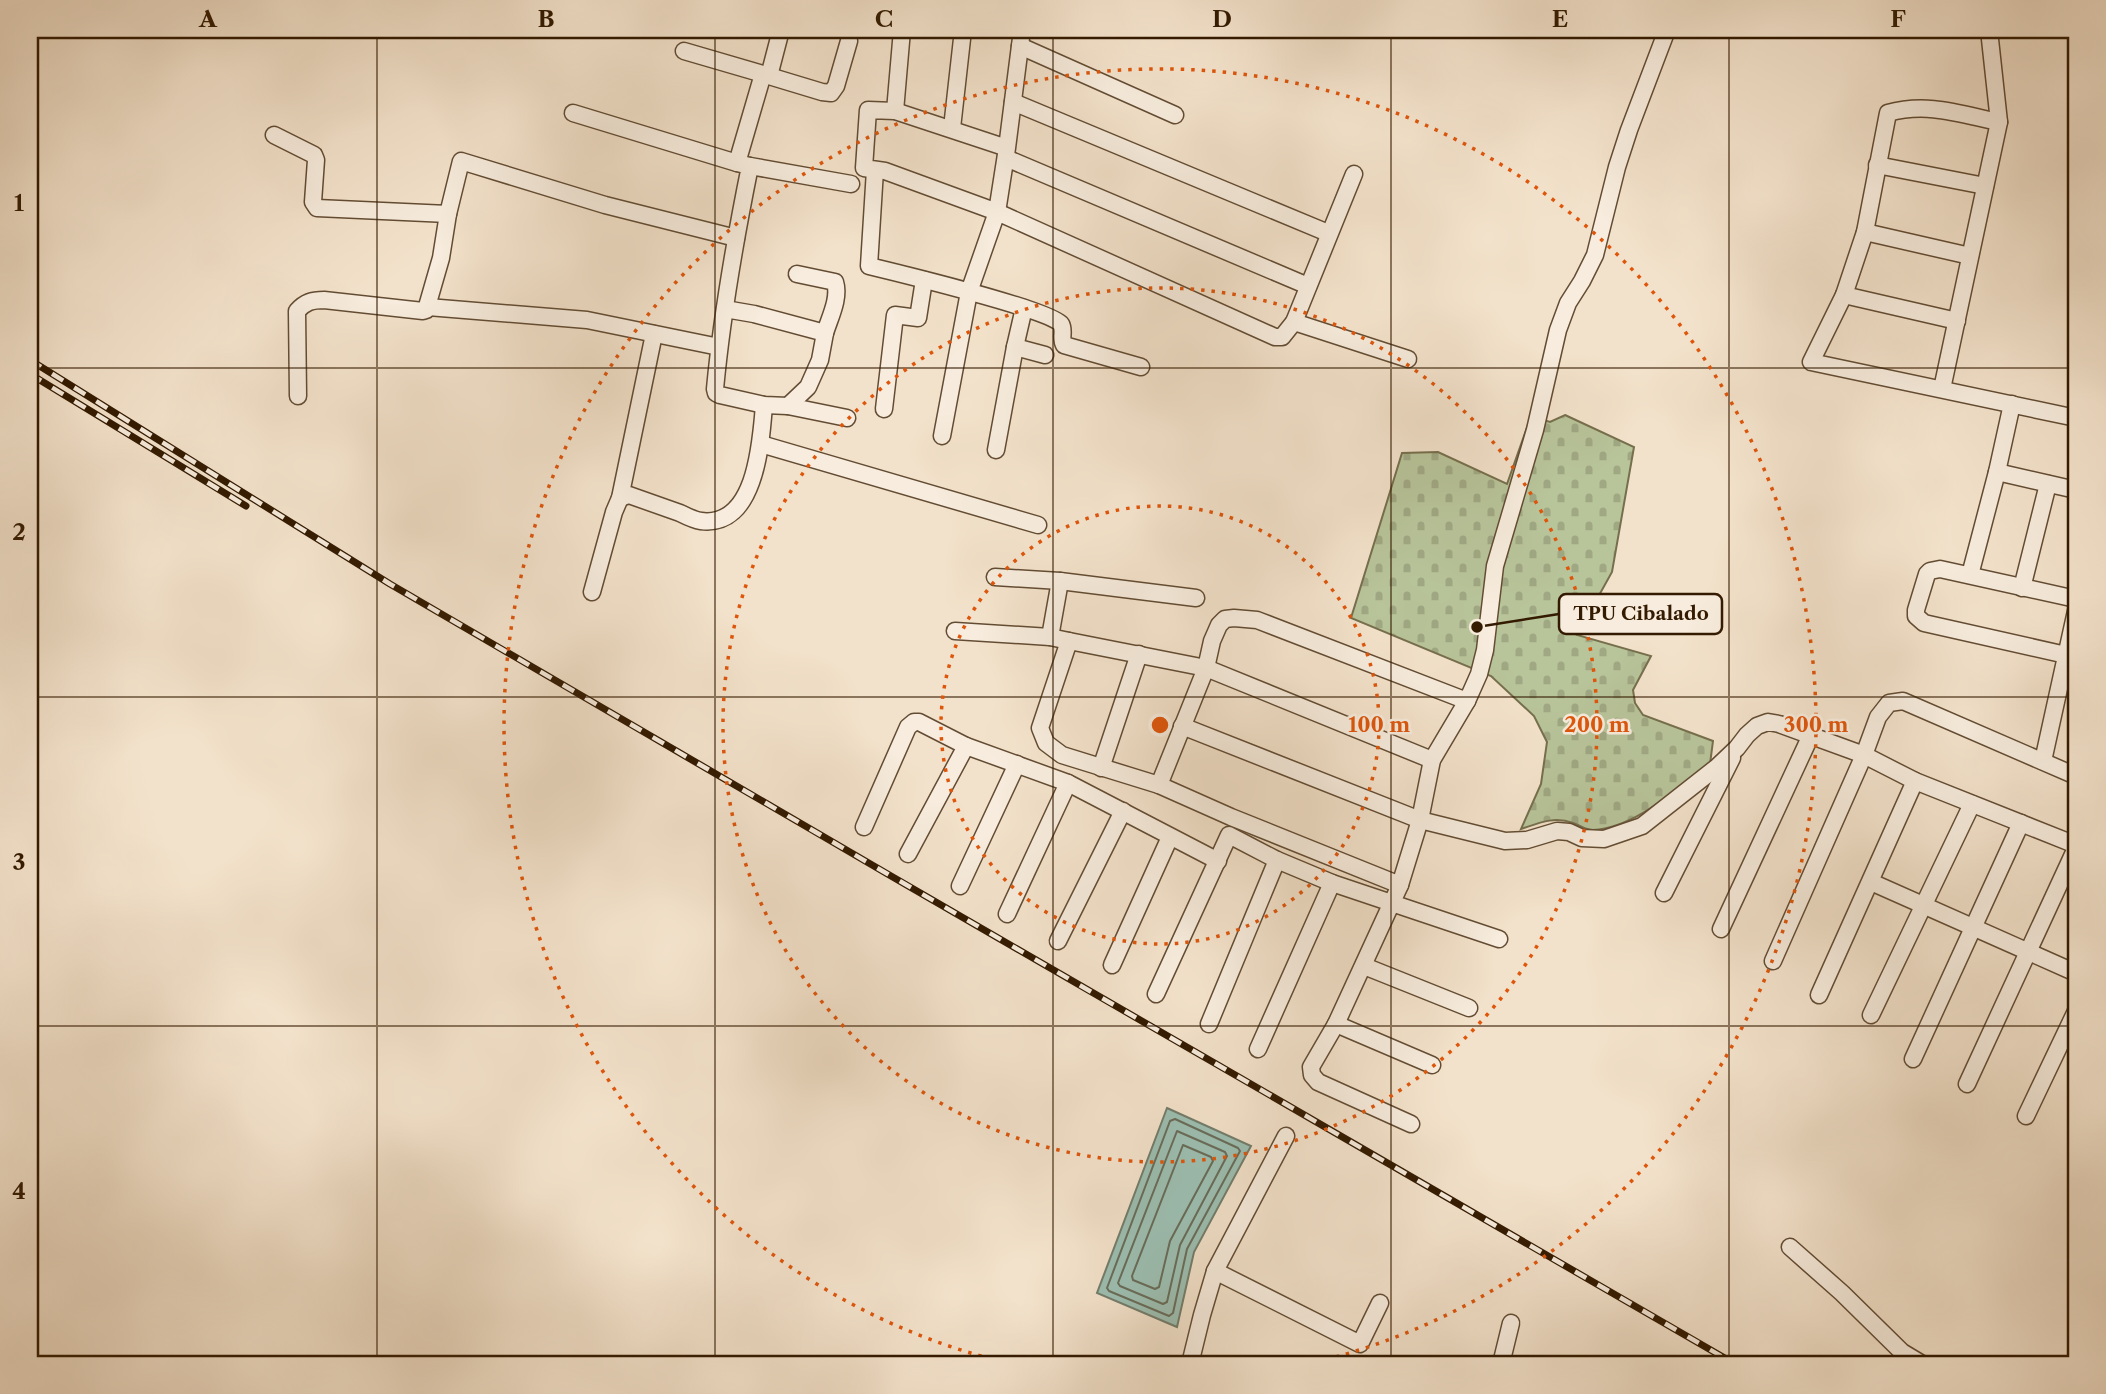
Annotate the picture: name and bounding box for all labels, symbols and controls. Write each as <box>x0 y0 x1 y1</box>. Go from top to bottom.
text: A <box>198 5 218 33</box>
text: B <box>537 5 555 33</box>
text: C <box>875 5 893 33</box>
text: D <box>1212 5 1232 33</box>
text: E <box>1552 5 1568 33</box>
text: F <box>1890 5 1906 33</box>
text: 1 <box>14 189 25 217</box>
text: 2 <box>12 518 26 546</box>
callout: TPU Cibalado <box>1559 594 1722 634</box>
text: TPU Cibalado <box>1573 602 1709 625</box>
text: 100 m <box>1348 712 1410 737</box>
text: 200 m <box>1564 712 1630 737</box>
text: 300 m <box>1784 712 1848 737</box>
centre of rings <box>1148 713 1172 737</box>
text: 3 <box>13 848 26 876</box>
text: 4 <box>12 1177 26 1205</box>

